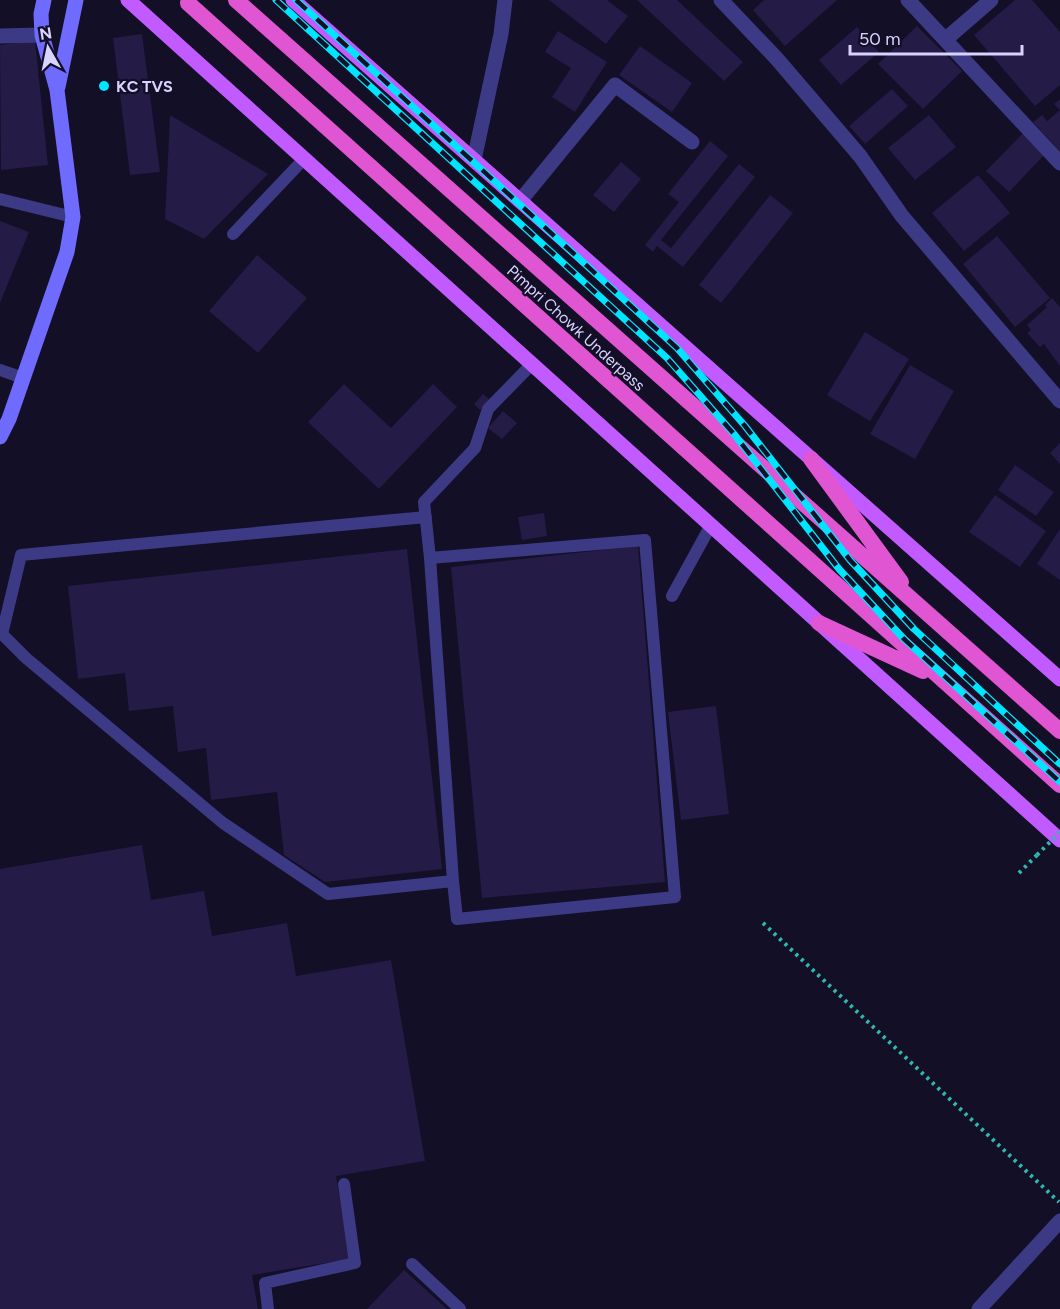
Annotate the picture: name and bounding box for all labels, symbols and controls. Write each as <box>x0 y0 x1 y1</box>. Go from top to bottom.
north arrow <box>18 18 78 78</box>
scale bar <box>850 18 1022 56</box>
text: N <box>38 23 53 44</box>
text: 50 m <box>859 28 901 50</box>
place label: KC TVS <box>116 77 173 96</box>
marker: KC TVS <box>97 79 111 93</box>
street label: Pimpri Chowk Underpass <box>503 261 649 395</box>

